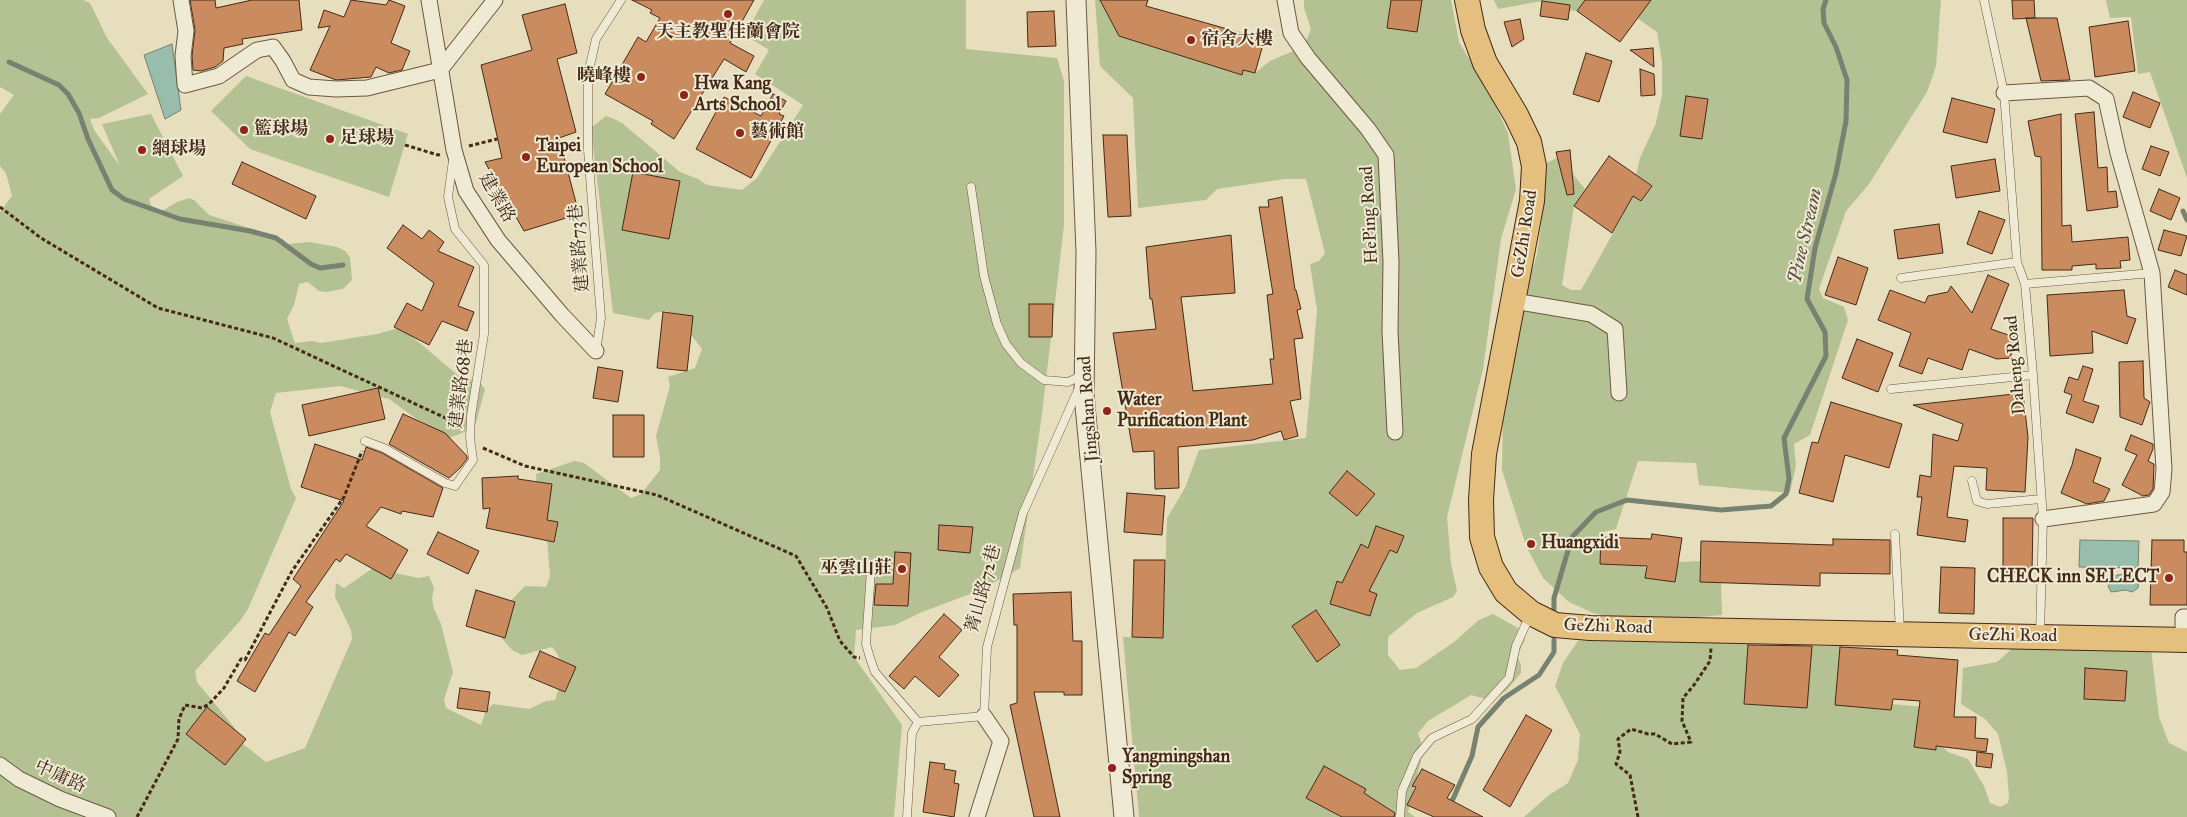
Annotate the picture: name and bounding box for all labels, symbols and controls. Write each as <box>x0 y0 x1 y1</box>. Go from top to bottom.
marker: 天主教聖佳蘭會院 <box>722 8 734 20</box>
place label: 天主教聖佳蘭會院 <box>656 22 800 44</box>
place label: 宿舍大樓 <box>1201 29 1273 51</box>
marker: 宿舍大樓 <box>1185 34 1197 46</box>
place label: 曉峰樓 <box>577 66 631 88</box>
marker: 曉峰樓 <box>635 71 647 83</box>
place label: Hwa Kang Arts School <box>694 74 781 116</box>
marker: Hwa Kang Arts School <box>678 89 690 101</box>
place label: 籃球場 <box>254 119 308 141</box>
place label: 藝術館 <box>750 122 804 144</box>
marker: 籃球場 <box>238 124 250 136</box>
marker: 藝術館 <box>734 127 746 139</box>
place label: 足球場 <box>340 128 394 150</box>
marker: 足球場 <box>324 133 336 145</box>
place label: Taipei European School <box>536 136 663 178</box>
place label: 網球場 <box>152 139 206 161</box>
marker: 網球場 <box>136 144 148 156</box>
marker: Taipei European School <box>520 151 532 163</box>
street label: HePing Road <box>1357 165 1383 265</box>
street label: 建業路 <box>473 169 519 227</box>
water label: Pine Stream <box>1784 186 1828 286</box>
street label: GeZhi Road <box>1507 188 1543 280</box>
street label: 建業路73巷 <box>565 203 595 293</box>
street label: Daheng Road <box>2001 314 2031 416</box>
street label: 建業路68巷 <box>446 338 478 430</box>
street label: Jingshan Road <box>1075 355 1103 463</box>
place label: Water Purification Plant <box>1117 390 1247 432</box>
marker: Water Purification Plant <box>1101 405 1113 417</box>
place label: Huangxidi <box>1541 533 1619 555</box>
marker: Huangxidi <box>1525 538 1537 550</box>
street label: 菁山路72巷 <box>962 543 1006 635</box>
place label: 巫雲山莊 <box>820 558 892 580</box>
marker: 巫雲山莊 <box>896 563 908 575</box>
place label: CHECK inn SELECT <box>1987 567 2159 589</box>
marker: CHECK inn SELECT <box>2163 572 2175 584</box>
street label: GeZhi Road <box>1563 615 1653 639</box>
street label: GeZhi Road <box>1968 624 2058 648</box>
place label: Yangmingshan Spring <box>1122 747 1230 790</box>
street label: 中庸路 <box>31 756 89 798</box>
marker: Yangmingshan Spring <box>1106 762 1118 774</box>

